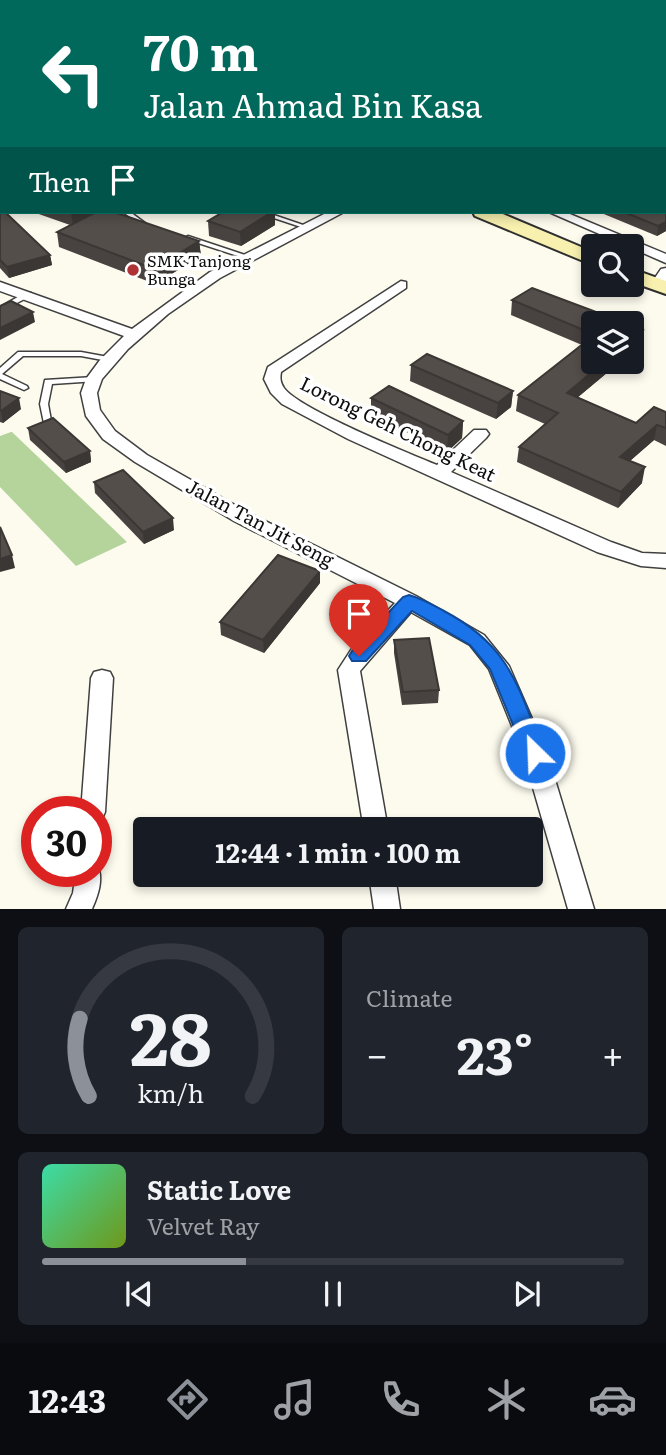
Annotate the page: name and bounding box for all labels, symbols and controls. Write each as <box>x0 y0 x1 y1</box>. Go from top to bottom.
text: 70 m <box>143 13 258 86</box>
icon: left <box>28 28 119 119</box>
text: Jalan Ahmad Bin Kasa <box>143 80 482 128</box>
text: Then <box>28 161 90 200</box>
icon: arrive <box>104 161 142 199</box>
map controls <box>581 234 644 374</box>
button: search <box>581 234 644 297</box>
place label: SMK Tanjong Bunga <box>147 248 251 290</box>
marker: SMK Tanjong Bunga <box>125 262 141 278</box>
button: layers <box>581 311 644 374</box>
street label: Lorong Geh Chong Keat <box>296 368 501 488</box>
street label: Jalan Tan Jit Seng <box>182 471 340 573</box>
pin <box>329 584 389 656</box>
icon: arrive <box>340 595 378 633</box>
position arrow <box>498 716 572 790</box>
speed limit sign: 30 <box>21 796 112 887</box>
text: 12:44 · 1 min · 100 m <box>215 832 461 871</box>
text: Climate <box>366 980 452 1014</box>
text: 28 <box>130 981 212 1089</box>
text: 23° <box>457 1014 533 1091</box>
text: − <box>366 1024 388 1081</box>
text: + <box>602 1024 624 1081</box>
text: km/h <box>138 1074 204 1111</box>
text: Static Love <box>147 1169 291 1208</box>
text: Velvet Ray <box>147 1208 259 1242</box>
icon: previous <box>120 1275 158 1313</box>
icon: pause <box>314 1275 352 1313</box>
icon: next <box>508 1275 546 1313</box>
text: 12:43 <box>29 1375 106 1423</box>
icon: directions <box>163 1375 212 1424</box>
icon: music <box>270 1375 319 1424</box>
icon: phone <box>376 1375 425 1424</box>
icon: climate <box>482 1375 531 1424</box>
icon: car <box>588 1375 637 1424</box>

